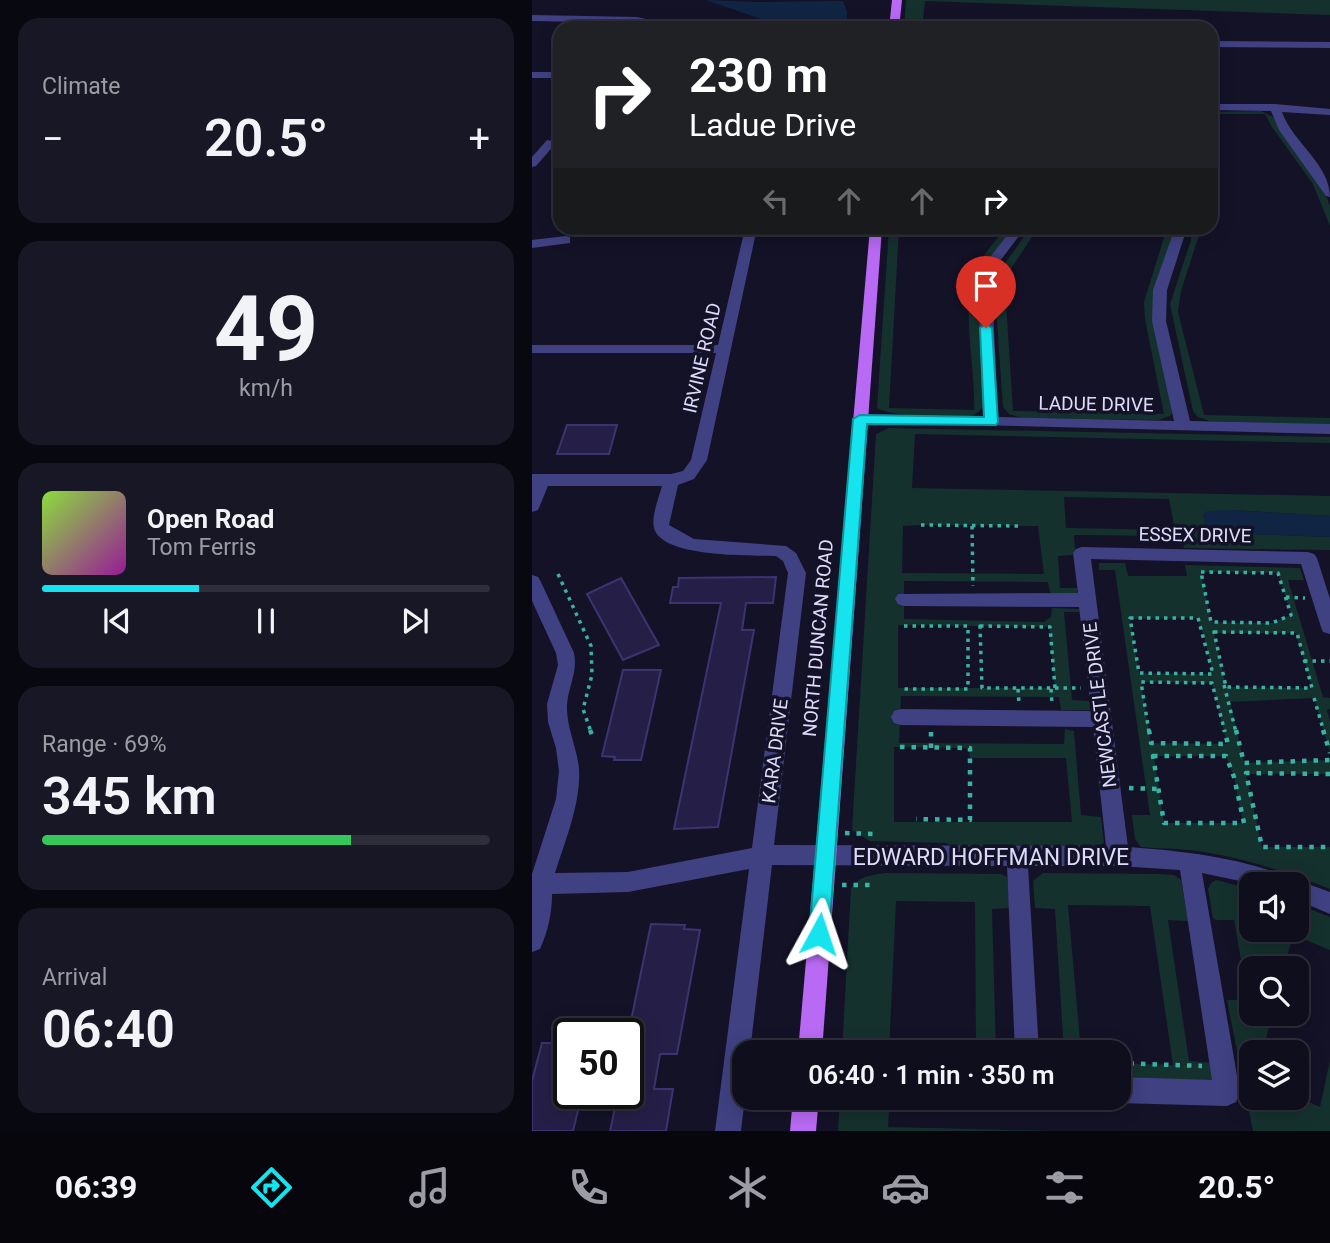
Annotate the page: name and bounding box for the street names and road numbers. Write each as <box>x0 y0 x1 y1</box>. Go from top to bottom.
street label: IRVINE ROAD <box>678 301 726 415</box>
street label: LADUE DRIVE <box>1038 391 1154 417</box>
street label: ESSEX DRIVE <box>1138 523 1252 547</box>
street label: NORTH DUNCAN ROAD <box>798 538 838 738</box>
street label: NEWCASTLE DRIVE <box>1078 621 1122 789</box>
street label: KARA DRIVE <box>757 697 793 805</box>
street label: EDWARD HOFFMAN DRIVE <box>853 844 1129 871</box>

